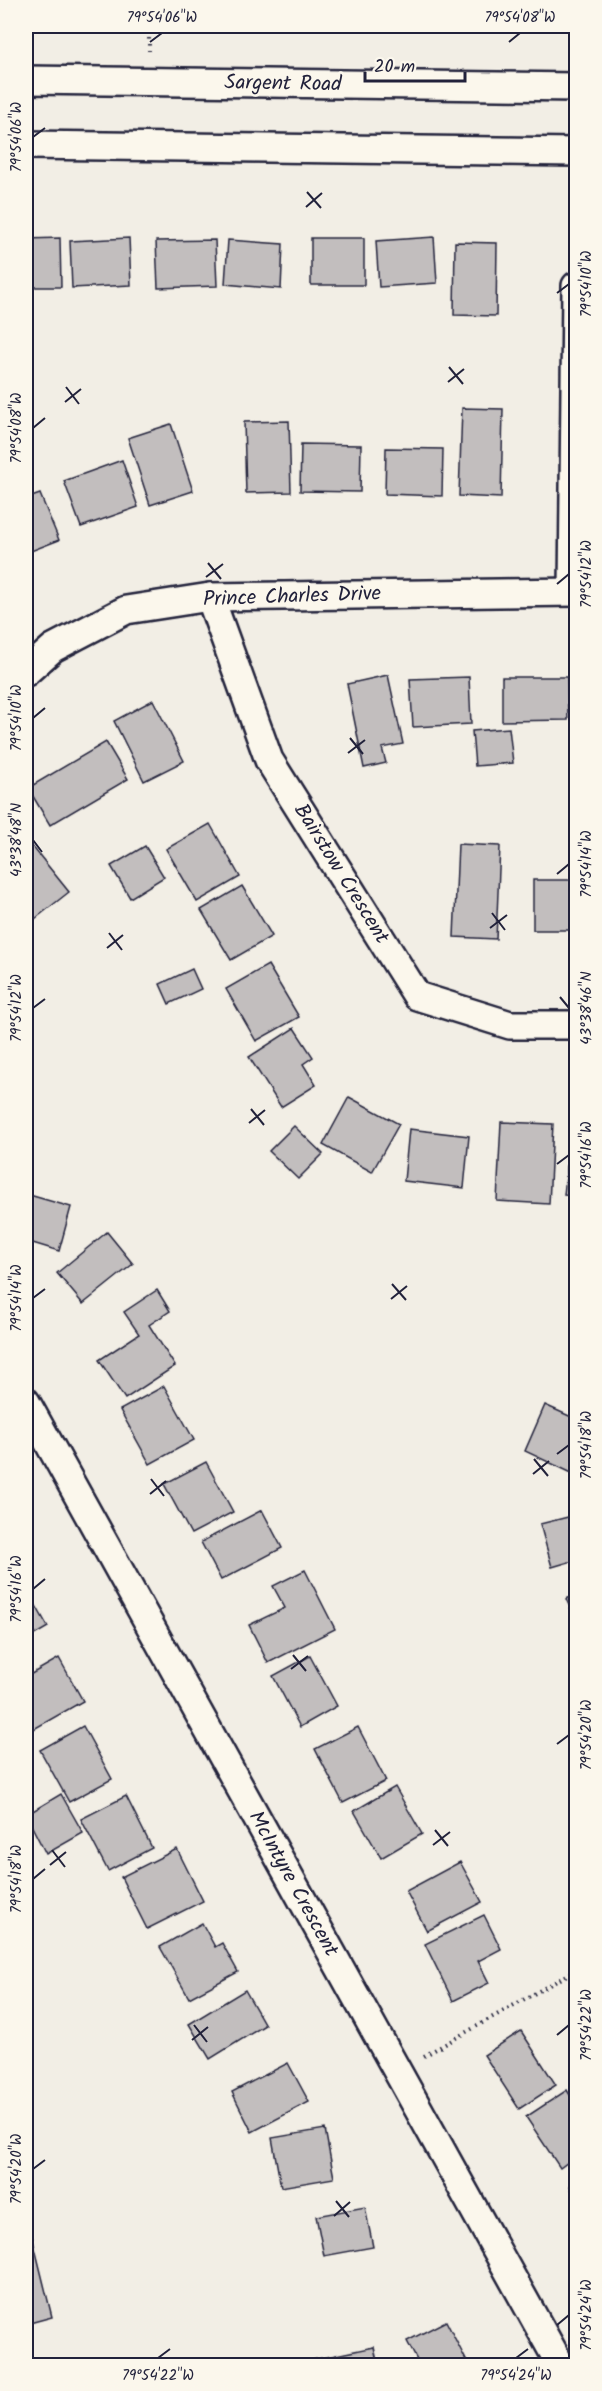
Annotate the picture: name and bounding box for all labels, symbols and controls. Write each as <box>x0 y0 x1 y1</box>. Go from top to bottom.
text: 79°54'06"W <box>127 6 197 30</box>
text: 79°54'08"W <box>484 6 556 30</box>
scale bar <box>365 45 466 83</box>
text: 20 m <box>374 53 415 82</box>
street label: Sargent Road <box>224 66 342 102</box>
text: 79°54'06"W <box>5 102 29 172</box>
text: 79°54'10"W <box>575 250 599 317</box>
text: 79°54'08"W <box>5 392 29 464</box>
text: 79°54'12"W <box>575 540 599 608</box>
street label: Prince Charles Drive <box>202 577 382 617</box>
text: 79°54'10"W <box>5 684 29 751</box>
street label: Bairstow Crescent <box>285 797 398 951</box>
text: 43°38'48"N <box>5 803 29 877</box>
text: 79°54'14"W <box>575 830 599 898</box>
text: 43°38'46"N <box>575 971 599 1045</box>
text: 79°54'12"W <box>5 974 29 1042</box>
text: 79°54'16"W <box>575 1121 599 1189</box>
text: 79°54'14"W <box>5 1264 29 1332</box>
text: 79°54'18"W <box>575 1411 599 1479</box>
text: 79°54'16"W <box>5 1555 29 1623</box>
text: 79°54'20"W <box>575 1699 599 1770</box>
street label: McIntyre Crescent <box>239 1805 347 1964</box>
text: 79°54'18"W <box>5 1845 29 1913</box>
text: 79°54'22"W <box>575 1989 599 2061</box>
text: 79°54'20"W <box>5 2133 29 2204</box>
text: 79°54'24"W <box>575 2279 599 2351</box>
text: 79°54'22"W <box>122 2364 194 2388</box>
text: 79°54'24"W <box>480 2364 552 2388</box>

